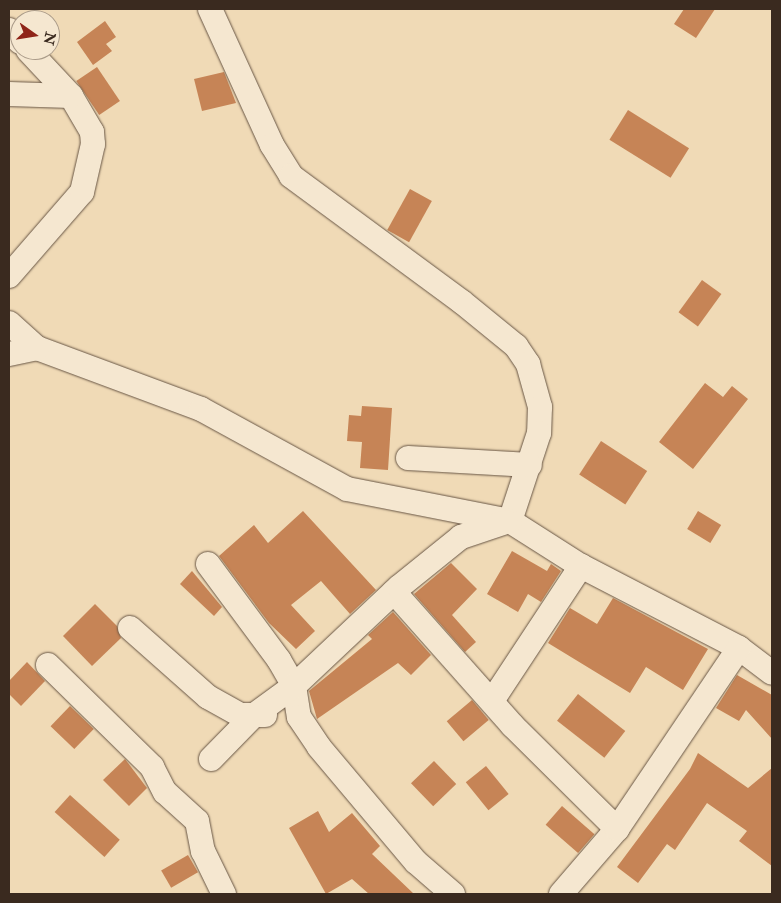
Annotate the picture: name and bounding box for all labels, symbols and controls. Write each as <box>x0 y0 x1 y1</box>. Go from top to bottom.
north arrow <box>10 10 60 60</box>
text: N <box>39 30 59 46</box>

